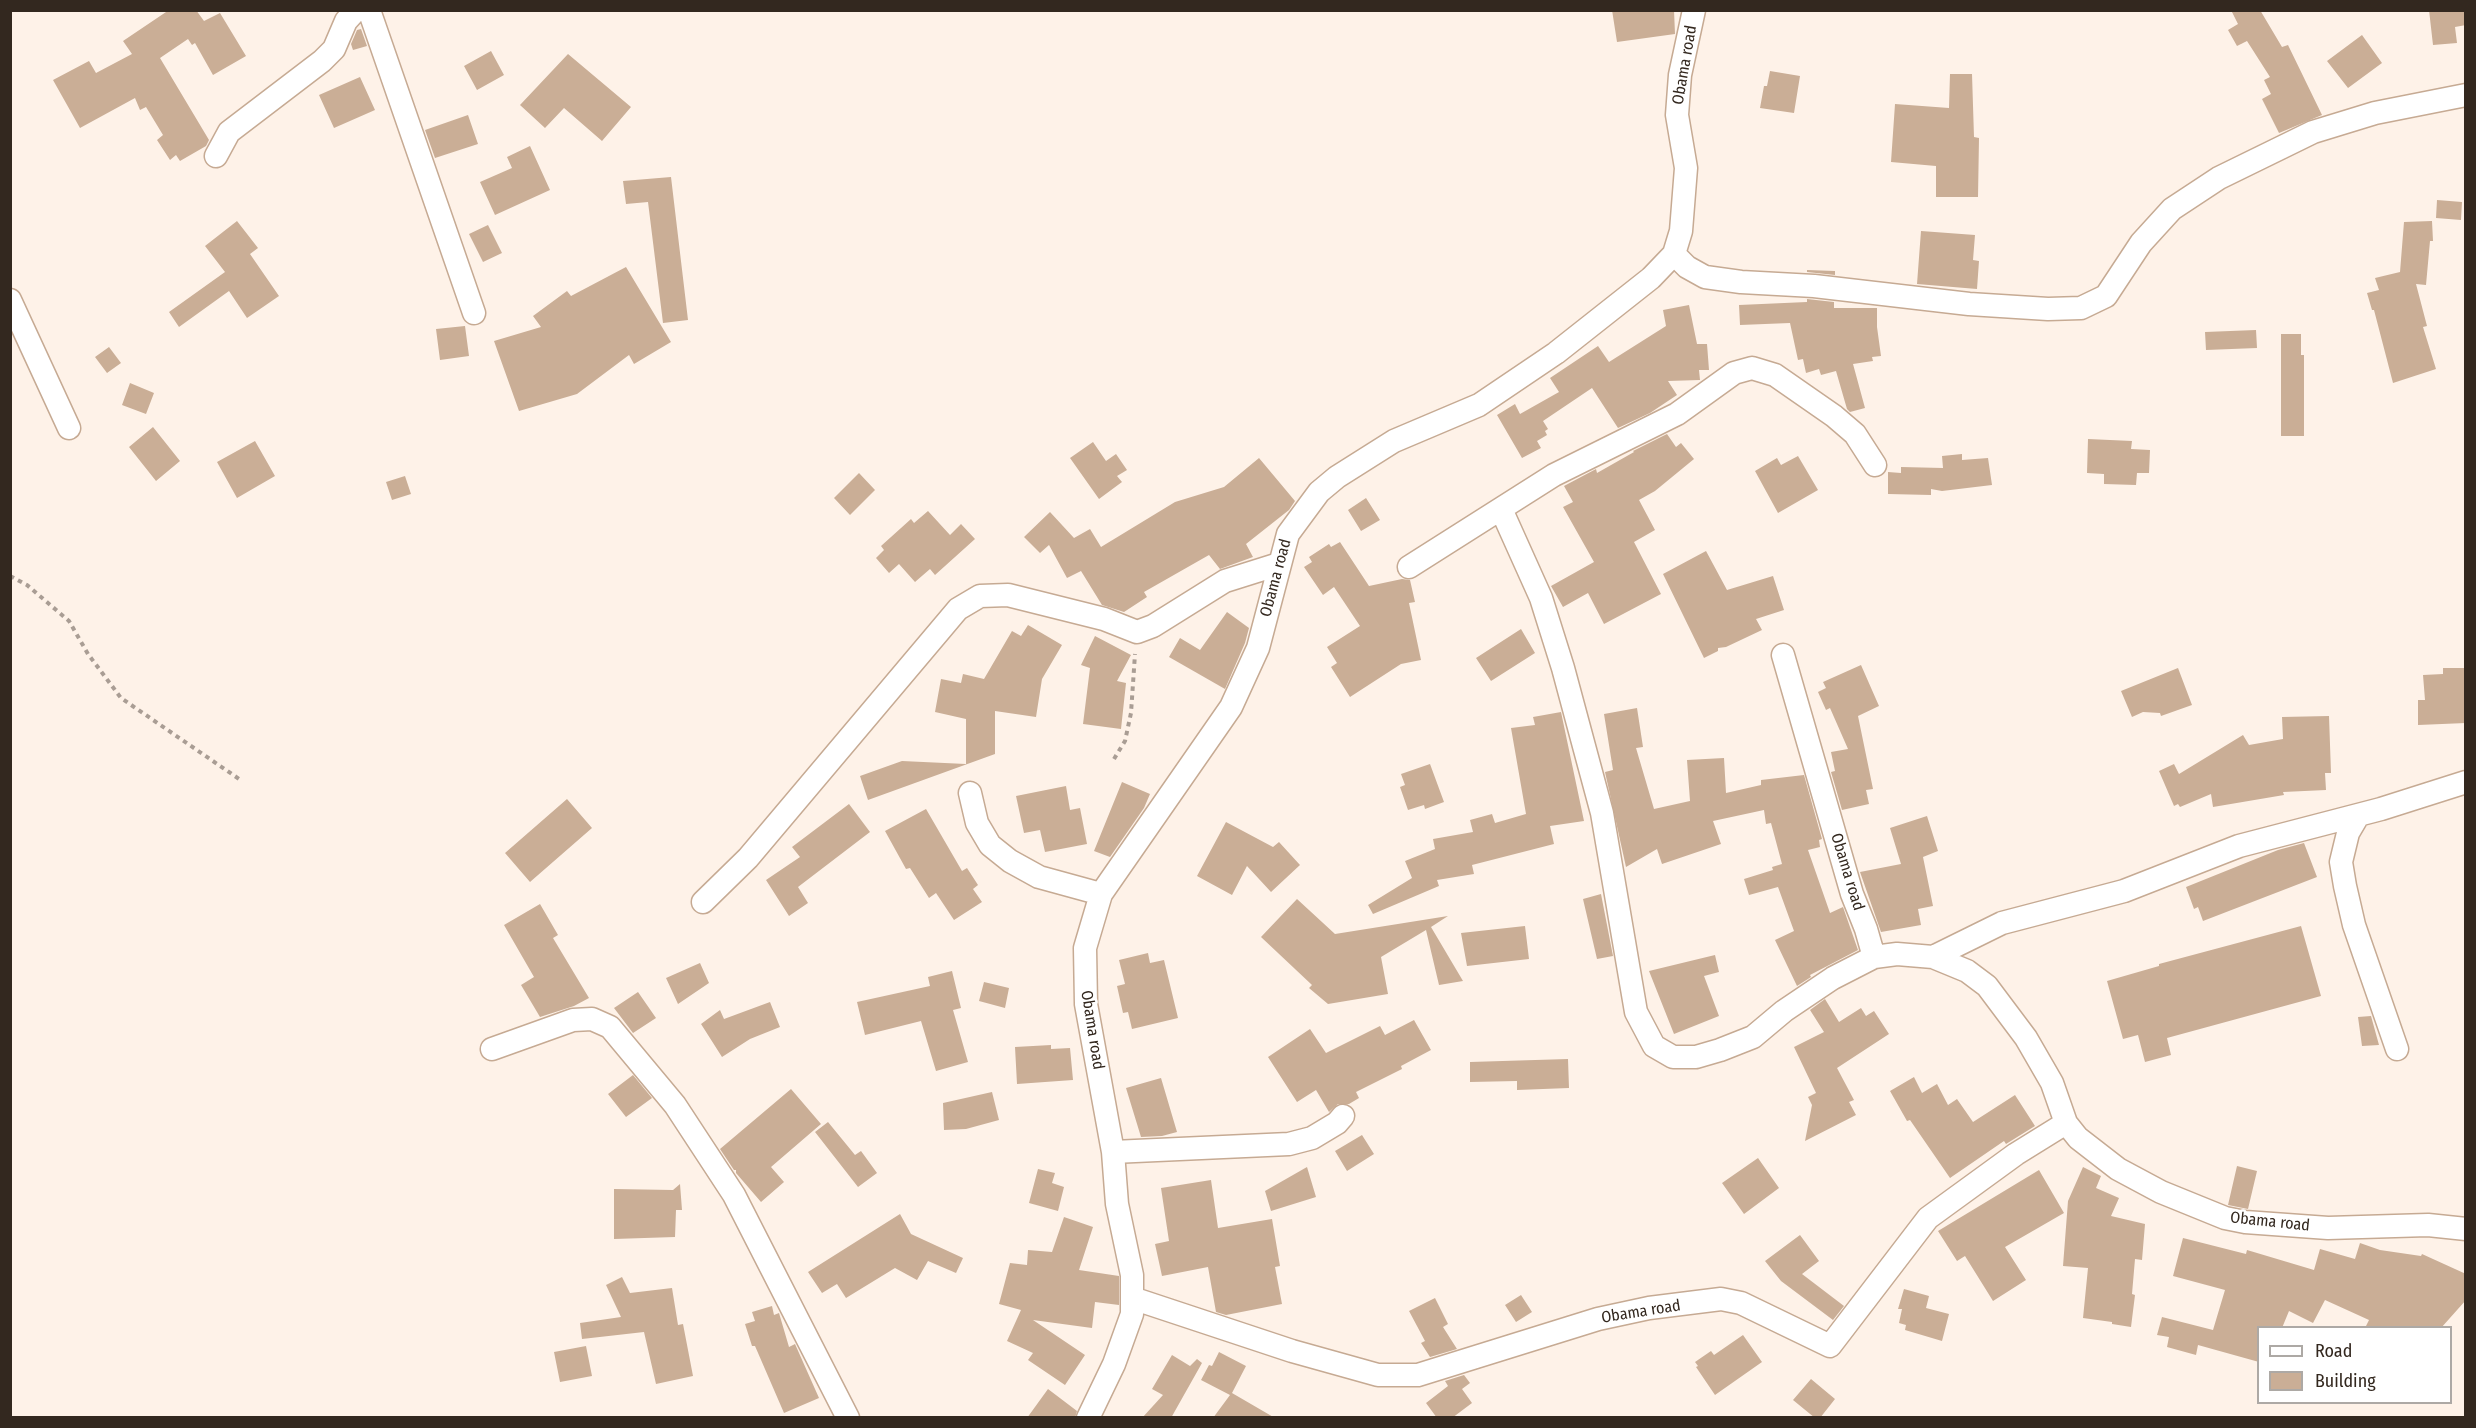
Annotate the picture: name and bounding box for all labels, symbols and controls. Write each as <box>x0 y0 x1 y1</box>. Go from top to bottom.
street label: Obama road <box>1669 24 1701 106</box>
street label: Obama road <box>1256 537 1296 619</box>
street label: Obama road <box>1826 831 1868 913</box>
street label: Obama road <box>1076 989 1108 1071</box>
street label: Obama road <box>2229 1208 2311 1236</box>
street label: Obama road <box>1600 1296 1682 1328</box>
legend <box>2257 1326 2452 1404</box>
text: Road <box>2315 1340 2352 1362</box>
text: Building <box>2315 1370 2376 1392</box>

